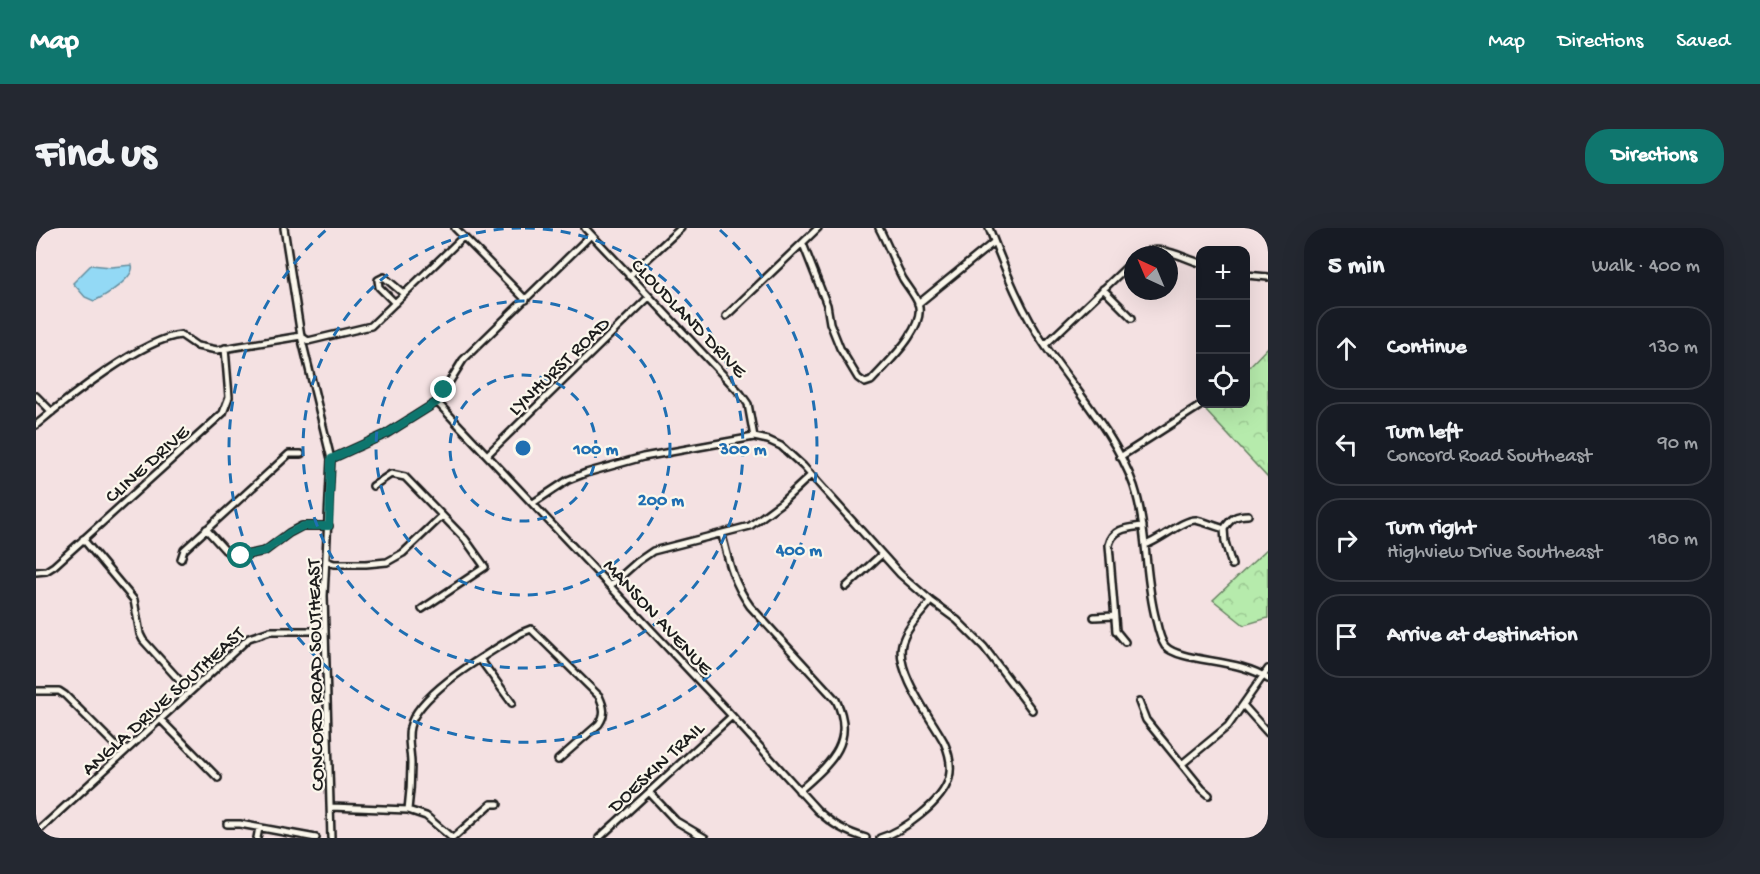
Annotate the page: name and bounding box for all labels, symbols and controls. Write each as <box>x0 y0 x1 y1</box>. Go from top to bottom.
text: Map <box>30 26 79 59</box>
text: Map <box>1488 30 1525 55</box>
text: Directions <box>1558 30 1643 55</box>
text: Saved <box>1676 30 1730 55</box>
button: Directions <box>1585 129 1724 184</box>
text: Find us <box>36 132 156 181</box>
north arrow <box>1124 246 1178 300</box>
map controls <box>1196 246 1250 408</box>
button: + <box>1196 246 1250 300</box>
text: 5 min <box>1328 252 1384 283</box>
street label: CLOUDLAND DRIVE <box>625 255 751 385</box>
text: Walk · 400 m <box>1592 256 1700 279</box>
button: − <box>1196 300 1250 354</box>
street label: LYNHURST ROAD <box>505 313 617 422</box>
icon: ahead <box>1330 332 1363 365</box>
text: Continue <box>1387 335 1467 361</box>
text: 130 m <box>1649 337 1698 360</box>
button: locate <box>1196 354 1250 408</box>
route end <box>430 376 456 402</box>
text: Turn left <box>1387 420 1461 446</box>
street label: CLINE DRIVE <box>102 421 196 509</box>
icon: left <box>1330 428 1363 461</box>
text: 90 m <box>1658 433 1698 456</box>
centre of rings <box>513 438 533 458</box>
text: 100 m <box>573 440 619 461</box>
text: 300 m <box>719 440 767 461</box>
text: Concord Road Southeast <box>1387 446 1592 469</box>
text: 200 m <box>638 491 684 512</box>
text: Turn right <box>1387 516 1475 542</box>
icon: right <box>1330 524 1363 557</box>
text: 180 m <box>1649 529 1698 552</box>
text: 400 m <box>775 541 822 562</box>
route start <box>227 542 253 568</box>
text: Highview Drive Southeast <box>1387 542 1602 565</box>
street label: MANSON AVENUE <box>597 556 717 682</box>
street label: CONCORD ROAD SOUTHEAST <box>304 557 331 791</box>
icon: arrive <box>1330 620 1363 653</box>
street label: ANGLA DRIVE SOUTHEAST <box>78 623 251 782</box>
text: Arrive at destination <box>1387 623 1577 649</box>
street label: DOESKIN TRAIL <box>603 718 711 820</box>

